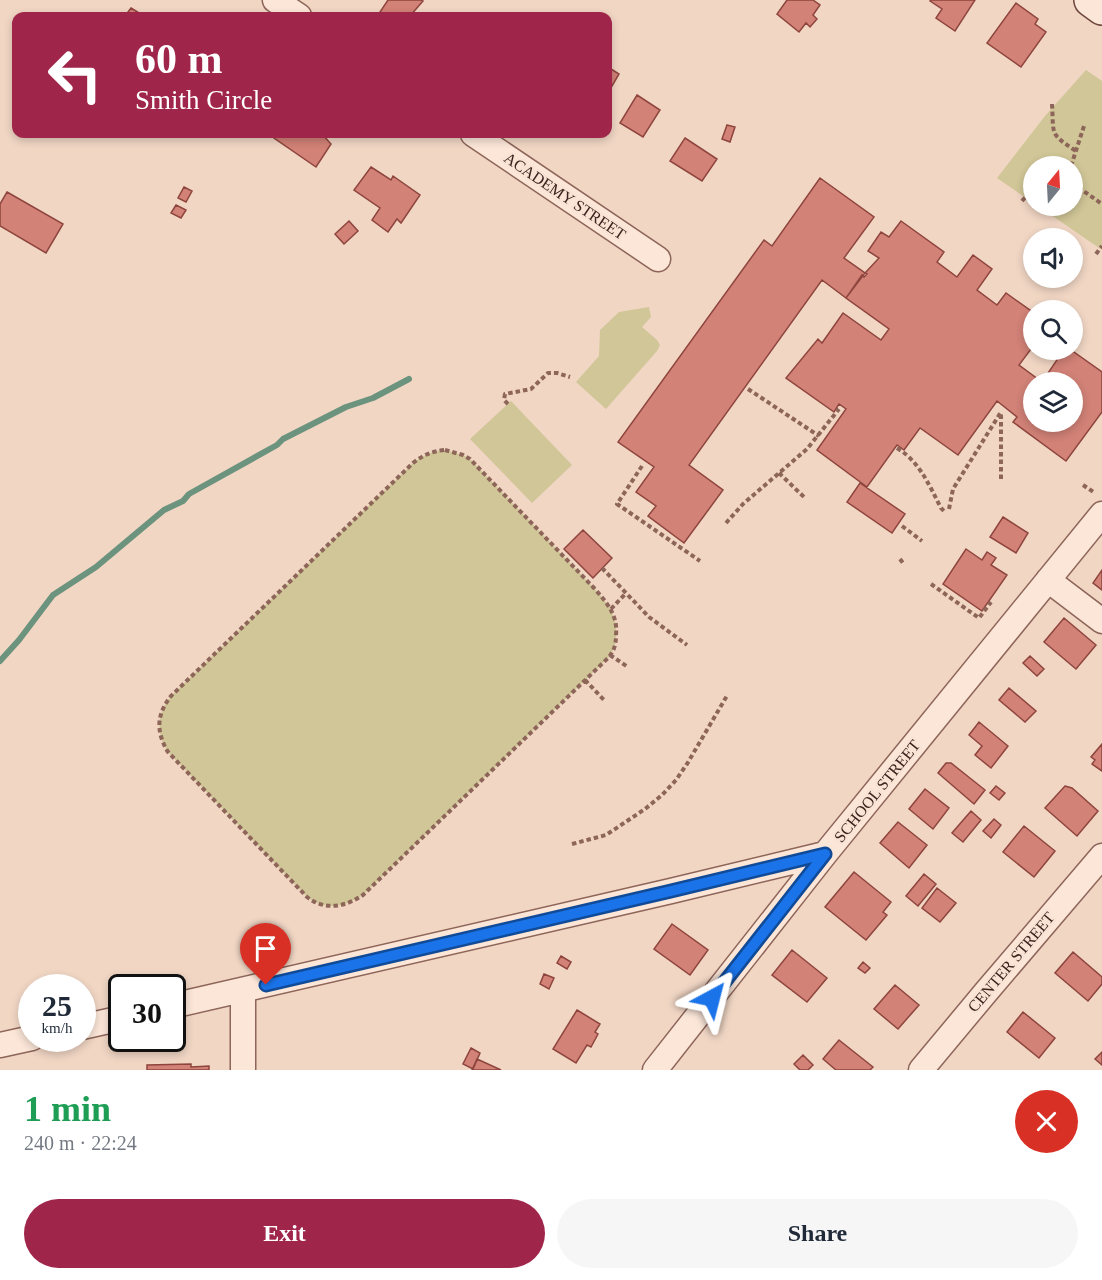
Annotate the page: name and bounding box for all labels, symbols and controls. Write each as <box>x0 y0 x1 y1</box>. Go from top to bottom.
icon: left <box>36 36 114 114</box>
text: 60 m <box>135 36 223 82</box>
text: Smith Circle <box>135 85 272 115</box>
street label: ACADEMY STREET <box>501 149 629 243</box>
north arrow <box>1023 156 1083 216</box>
map controls <box>1023 156 1083 432</box>
button: sound <box>1023 228 1083 288</box>
button: search <box>1023 300 1083 360</box>
button: layers <box>1023 372 1083 432</box>
street label: SCHOOL STREET <box>831 736 923 845</box>
street label: CENTER STREET <box>964 909 1058 1015</box>
pin <box>240 923 291 985</box>
icon: arrive <box>249 932 282 965</box>
position arrow <box>680 966 744 1030</box>
speed limit sign: 30 <box>108 974 186 1052</box>
text: 25 <box>42 989 72 1022</box>
text: km/h <box>42 1020 72 1036</box>
text: 1 min <box>24 1089 111 1129</box>
button: close <box>1015 1090 1078 1153</box>
text: 240 m · 22:24 <box>24 1132 137 1154</box>
button: Exit <box>24 1199 545 1268</box>
button: Share <box>557 1199 1078 1268</box>

